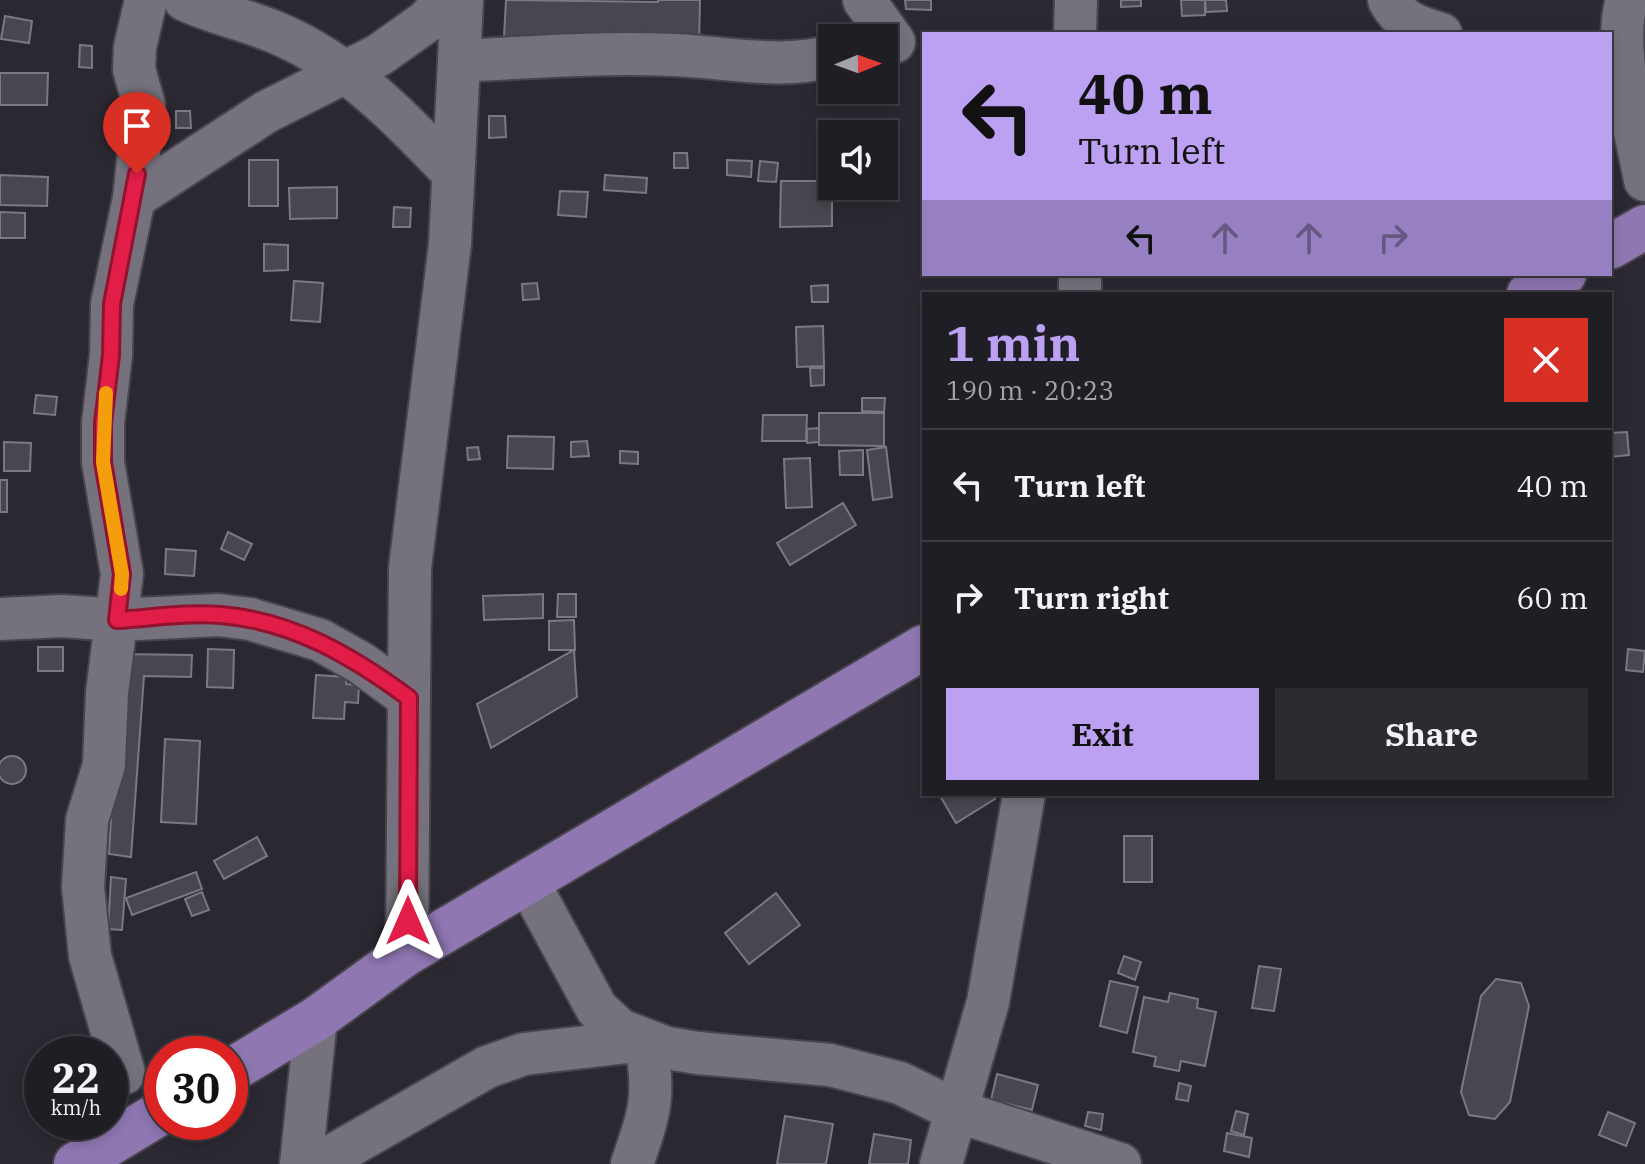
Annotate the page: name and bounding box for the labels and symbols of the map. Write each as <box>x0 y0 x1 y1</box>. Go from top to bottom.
north arrow <box>818 24 898 104</box>
pin <box>103 92 171 174</box>
position arrow <box>366 879 450 963</box>
speed limit sign: 30 <box>144 1036 248 1140</box>

